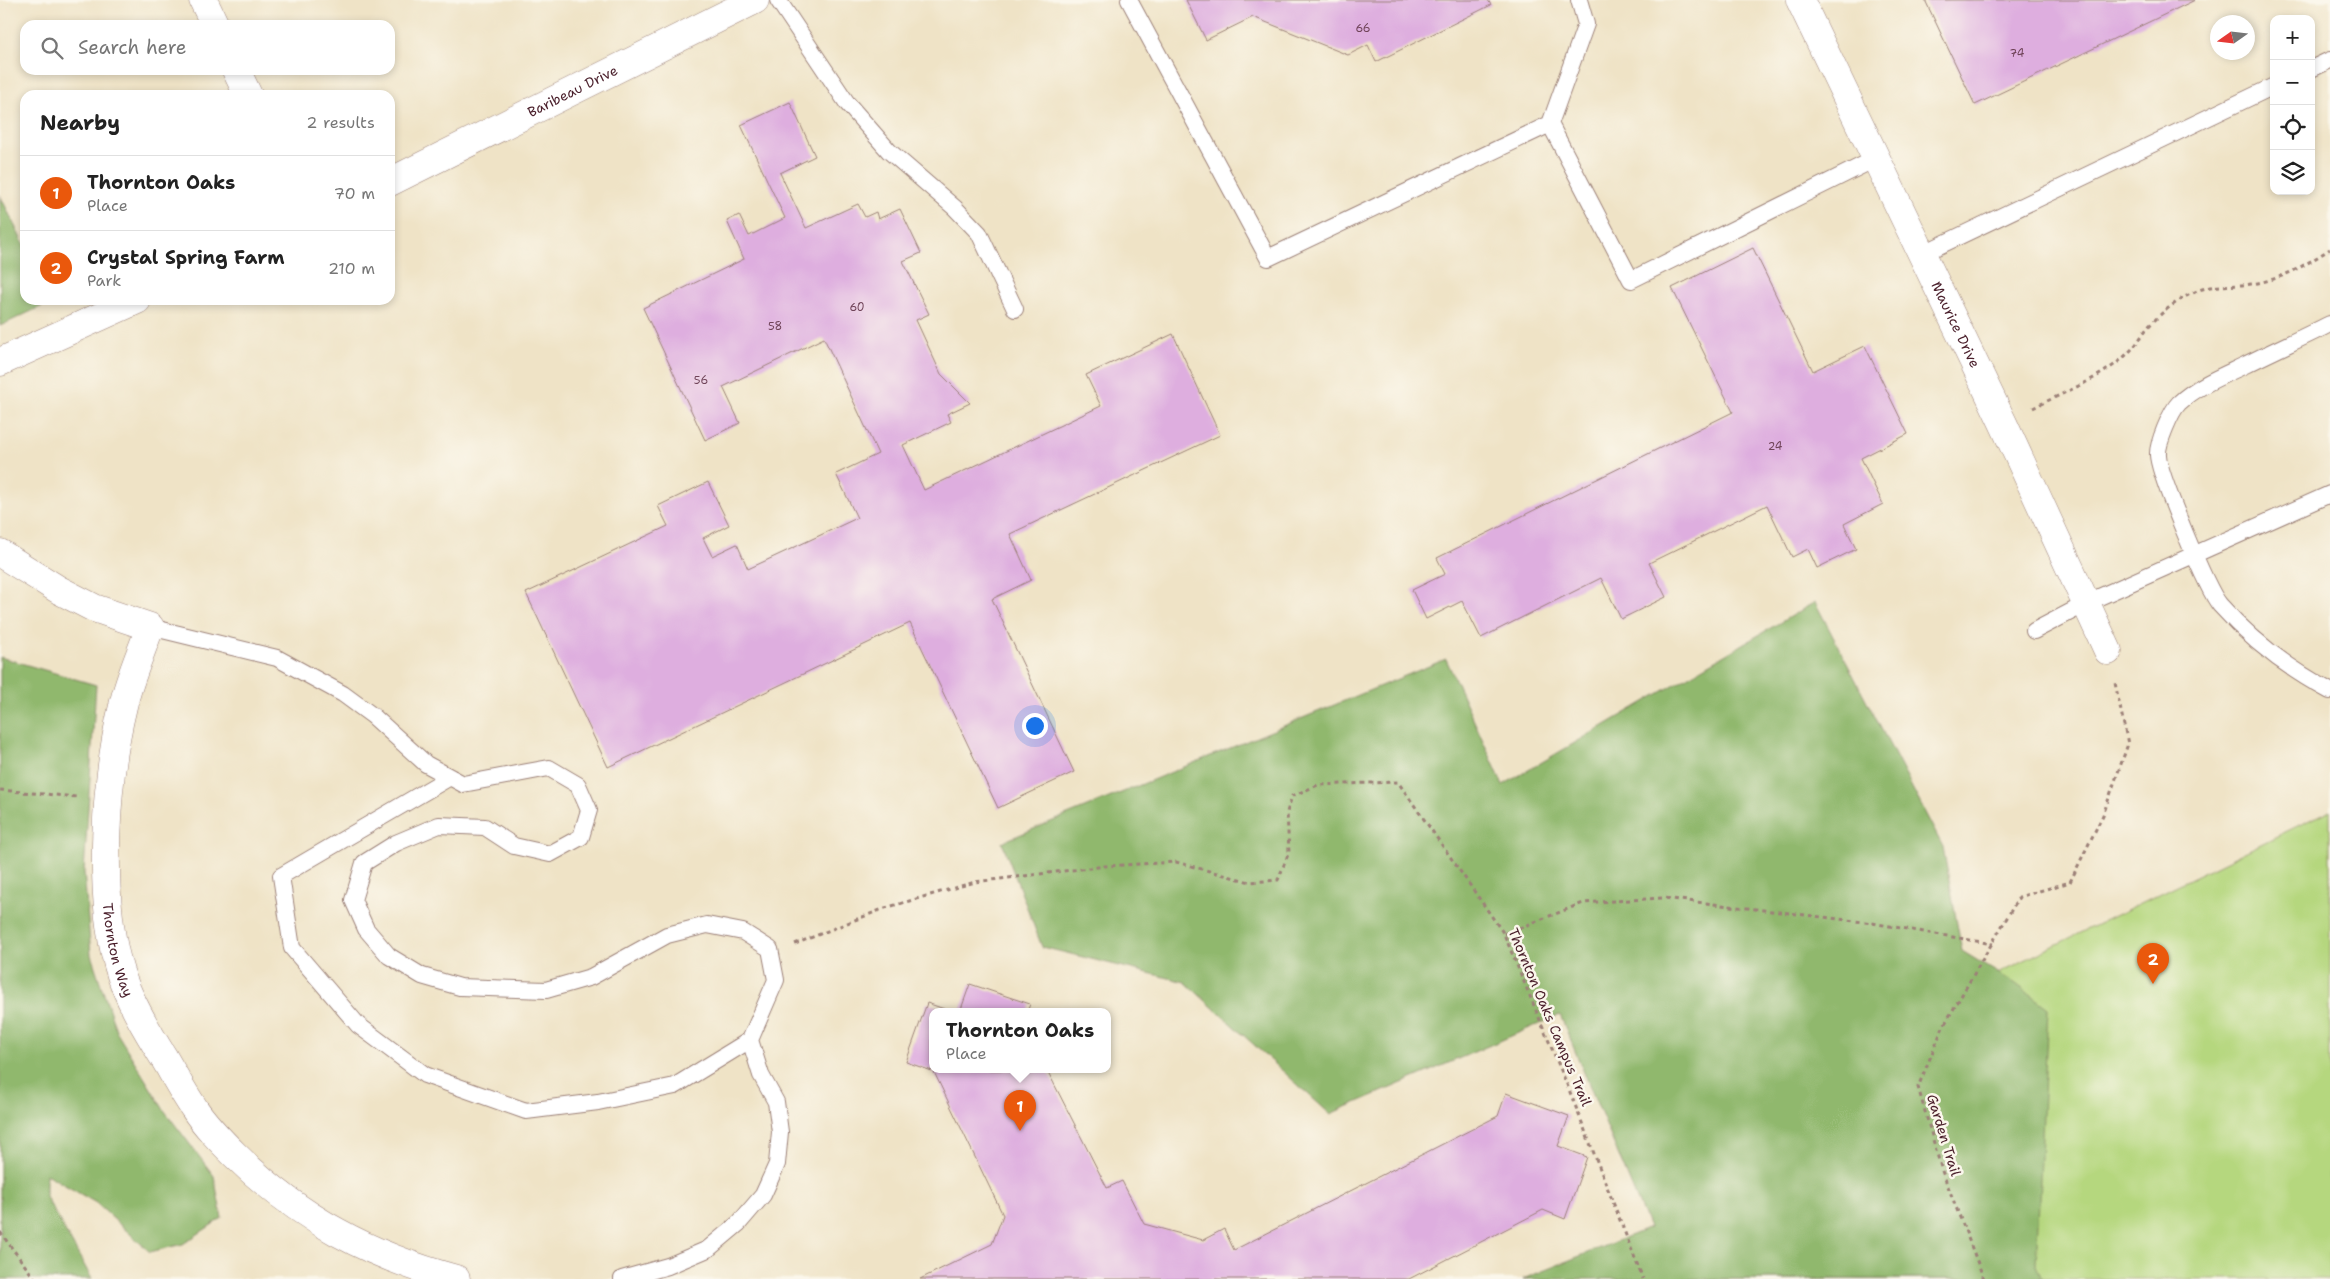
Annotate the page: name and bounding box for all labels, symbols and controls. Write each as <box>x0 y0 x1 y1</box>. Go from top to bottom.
north arrow <box>2210 15 2255 60</box>
map controls <box>2270 15 2315 195</box>
button: + <box>2270 15 2315 60</box>
search box <box>20 20 395 75</box>
house number: 66 <box>1355 21 1371 36</box>
icon: search <box>38 34 66 62</box>
text: Search here <box>78 35 187 60</box>
house number: 74 <box>2010 46 2025 61</box>
button: − <box>2270 60 2315 105</box>
street label: Baribeau Drive <box>525 61 621 121</box>
button: locate <box>2270 105 2315 150</box>
text: Nearby <box>40 109 120 137</box>
text: 2 results <box>306 112 375 133</box>
button: layers <box>2270 150 2315 195</box>
text: Thornton Oaks <box>87 170 235 195</box>
text: 1 <box>52 183 60 204</box>
text: 70 m <box>334 183 375 204</box>
text: Place <box>87 195 128 216</box>
text: Crystal Spring Farm <box>87 245 285 270</box>
text: 2 <box>50 258 62 279</box>
text: 210 m <box>328 258 375 279</box>
text: Park <box>87 270 121 291</box>
street label: Maurice Drive <box>1927 278 1984 371</box>
house number: 60 <box>849 300 865 315</box>
house number: 58 <box>768 319 782 334</box>
house number: 56 <box>694 373 708 388</box>
house number: 24 <box>1768 439 1783 454</box>
your location <box>1022 713 1048 739</box>
street label: Thornton Way <box>99 902 138 1000</box>
street label: Thornton Oaks Campus Trail <box>1504 925 1596 1109</box>
pin: 2 <box>2137 943 2169 984</box>
popup <box>929 1008 1111 1073</box>
text: Thornton Oaks <box>946 1018 1094 1043</box>
text: Place <box>946 1043 987 1064</box>
pin: 1 <box>1004 1090 1036 1131</box>
street label: Garden Trail <box>1923 1092 1965 1179</box>

